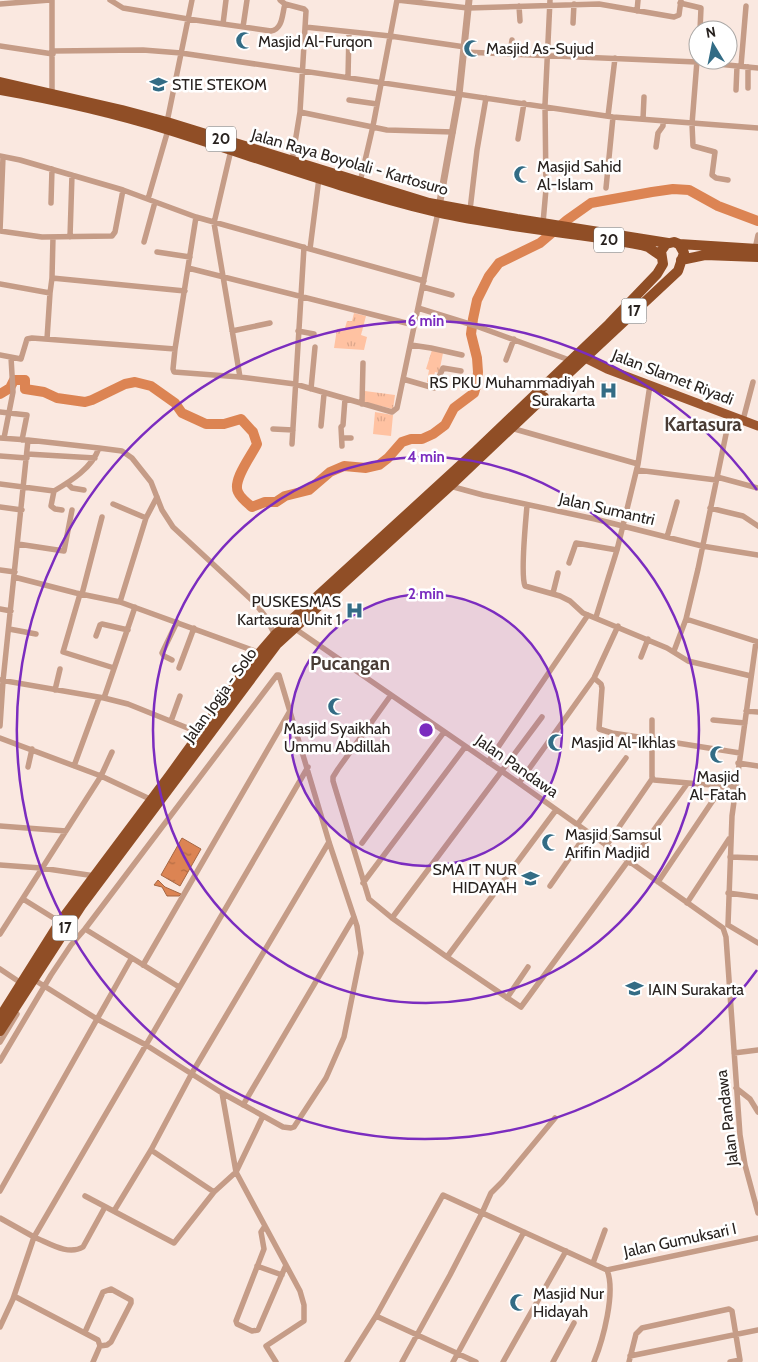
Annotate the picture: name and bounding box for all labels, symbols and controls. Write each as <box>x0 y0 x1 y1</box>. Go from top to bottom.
north arrow <box>688 20 738 70</box>
text: N <box>704 22 717 42</box>
mosque icon: Masjid Al-Furqon <box>234 31 254 51</box>
place label: Masjid Al-Furqon <box>258 32 372 51</box>
mosque icon: Masjid As-Sujud <box>462 38 482 58</box>
place label: Masjid As-Sujud <box>486 39 594 58</box>
school or university icon: STIE STEKOM <box>148 74 168 94</box>
place label: STIE STEKOM <box>172 75 267 94</box>
street label: Jalan Raya Boyolali - Kartosuro <box>248 124 451 199</box>
road number: 20 <box>206 126 236 152</box>
place label: Masjid Sahid Al-Islam <box>537 157 621 194</box>
mosque icon: Masjid Sahid Al-Islam <box>513 165 533 185</box>
road number: 20 <box>594 228 624 252</box>
road number: 17 <box>622 298 646 324</box>
text: 6 min <box>408 312 444 330</box>
street label: Jalan Slamet Riyadi <box>609 345 736 409</box>
place label: RS PKU Muhammadiyah Surakarta <box>429 373 595 410</box>
hospital icon: RS PKU Muhammadiyah Surakarta <box>599 381 619 401</box>
district label: Kartasura <box>664 413 742 436</box>
text: 4 min <box>407 448 445 466</box>
street label: Jalan Sumantri <box>556 489 657 529</box>
text: 2 min <box>408 585 444 603</box>
place label: PUSKESMAS Kartasura Unit 1 <box>237 592 341 629</box>
hospital icon: PUSKESMAS Kartasura Unit 1 <box>345 600 365 620</box>
street label: Jalan Jogja - Solo <box>179 644 261 747</box>
district label: Pucangan <box>310 652 390 675</box>
mosque icon: Masjid Syaikhah Ummu Abdillah <box>327 696 347 716</box>
place label: Masjid Syaikhah Ummu Abdillah <box>284 719 390 756</box>
centre of rings <box>417 721 435 739</box>
street label: Jalan Pandawa <box>471 730 562 802</box>
mosque icon: Masjid Al-Ikhlas <box>547 732 567 752</box>
place label: Masjid Al-Ikhlas <box>571 733 676 752</box>
mosque icon: Masjid Al-Fatah <box>708 745 728 765</box>
place label: Masjid Al-Fatah <box>689 767 747 804</box>
place label: Masjid Samsul Arifin Madjid <box>565 825 662 862</box>
mosque icon: Masjid Samsul Arifin Madjid <box>541 833 561 853</box>
place label: SMA IT NUR HIDAYAH <box>433 860 517 897</box>
school or university icon: SMA IT NUR HIDAYAH <box>521 868 541 888</box>
road number: 17 <box>52 916 78 940</box>
school or university icon: IAIN Surakarta <box>624 979 644 999</box>
place label: IAIN Surakarta <box>648 980 744 999</box>
street label: Jalan Pandawa <box>712 1069 742 1168</box>
street label: Jalan Gumuksari I <box>621 1219 738 1261</box>
place label: Masjid Nur Hidayah <box>533 1284 605 1321</box>
mosque icon: Masjid Nur Hidayah <box>509 1292 529 1312</box>

